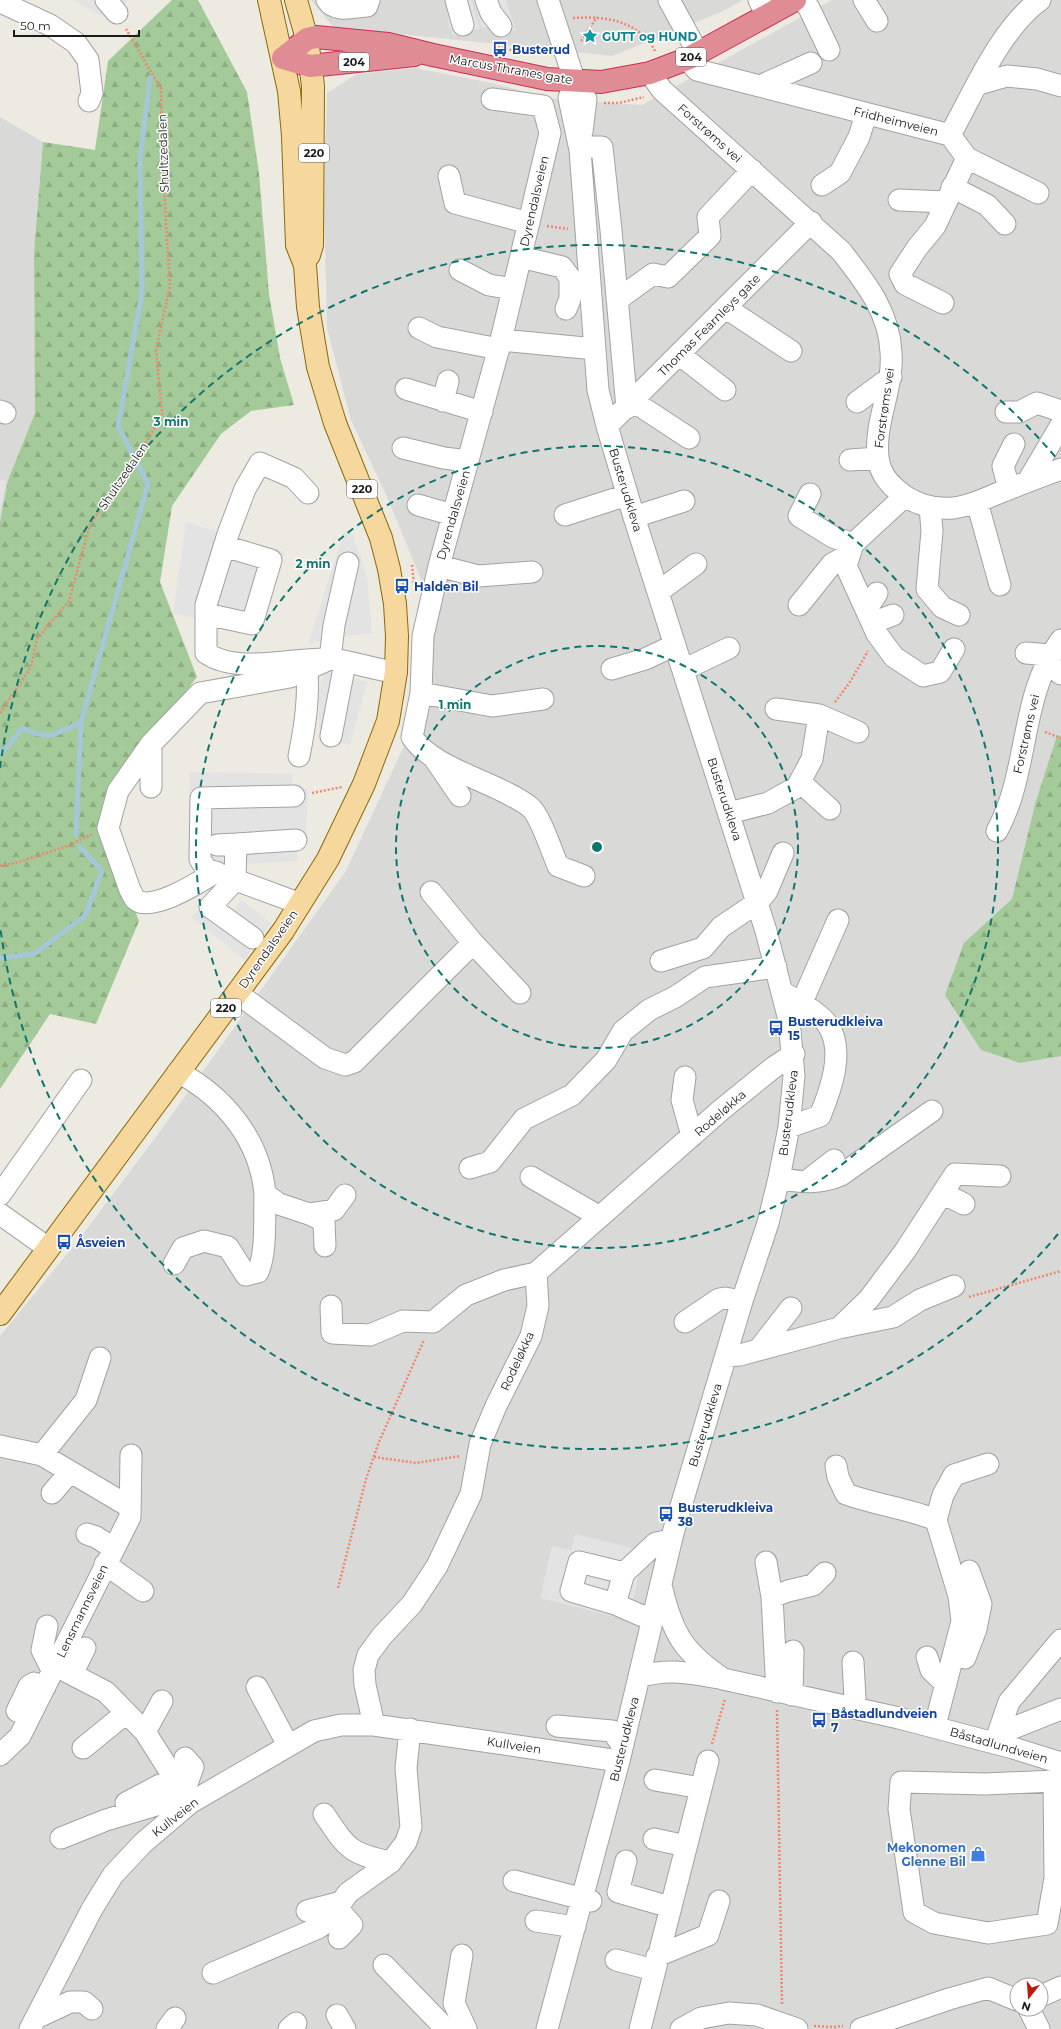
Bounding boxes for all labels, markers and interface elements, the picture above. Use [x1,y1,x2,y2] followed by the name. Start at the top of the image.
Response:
[14,12,139,38] scale bar
[20,18,51,33] text: 50 m
[581,27,599,45] place icon: GUTT og HUND
[602,29,697,44] place label: GUTT og HUND
[491,40,509,58] bus stop icon: Busterud
[512,42,570,57] place label: Busterud
[676,48,706,66] road number: 204
[448,51,574,87] street label: Marcus Thranes gate
[339,53,369,71] road number: 204
[675,100,745,166] street label: Forstrøms vei
[852,103,940,139] street label: Fridheimveien
[154,113,172,193] street label: Shultzedalen
[299,144,329,162] road number: 220
[516,154,552,248] street label: Dyrendalsveien
[655,271,763,379] street label: Thomas Fearnleys gate
[871,367,897,449] street label: Forstrøms vei
[153,414,189,429] text: 3 min
[95,439,151,513] street label: Shultzedalen
[606,446,646,534] street label: Busterudkleva
[433,468,473,562] street label: Dyrendalsveien
[347,480,377,498] road number: 220
[296,556,330,571] text: 2 min
[393,577,411,595] bus stop icon: Halden Bil
[414,579,479,594] place label: Halden Bil
[1010,693,1042,775] street label: Forstrøms vei
[439,697,471,712] text: 1 min
[704,755,746,843] street label: Busterudkleva
[590,840,604,854] centre of rings
[235,907,301,991] street label: Dyrendalsveien
[211,999,241,1017] road number: 220
[788,1014,883,1043] place label: Busterudkleiva 15
[767,1019,785,1037] bus stop icon: Busterudkleiva 15
[775,1069,801,1157] street label: Busterudkleva
[691,1086,749,1140] street label: Rodeløkka
[55,1233,73,1251] bus stop icon: Åsveien
[75,1234,125,1250] place label: Åsveien
[497,1329,537,1393] street label: Rodeløkka
[685,1381,725,1469] street label: Busterudkleva
[677,1500,773,1529] place label: Busterudkleiva 38
[657,1505,675,1523] bus stop icon: Busterudkleiva 38
[53,1562,111,1660] street label: Lensmannsveien
[606,1695,642,1783] street label: Busterudkleva
[831,1706,937,1735] place label: Båstadlundveien 7
[810,1711,828,1729] bus stop icon: Båstadlundveien 7
[948,1724,1050,1766] street label: Båstadlundveien
[486,1733,542,1757] street label: Kullveien
[149,1794,201,1840] street label: Kullveien
[887,1840,966,1869] place label: Mekonomen Glenne Bil
[969,1845,987,1863] shop icon: Mekonomen Glenne Bil
[1009,1977,1049,2017] north arrow
[1020,1999,1032,2015] text: N

